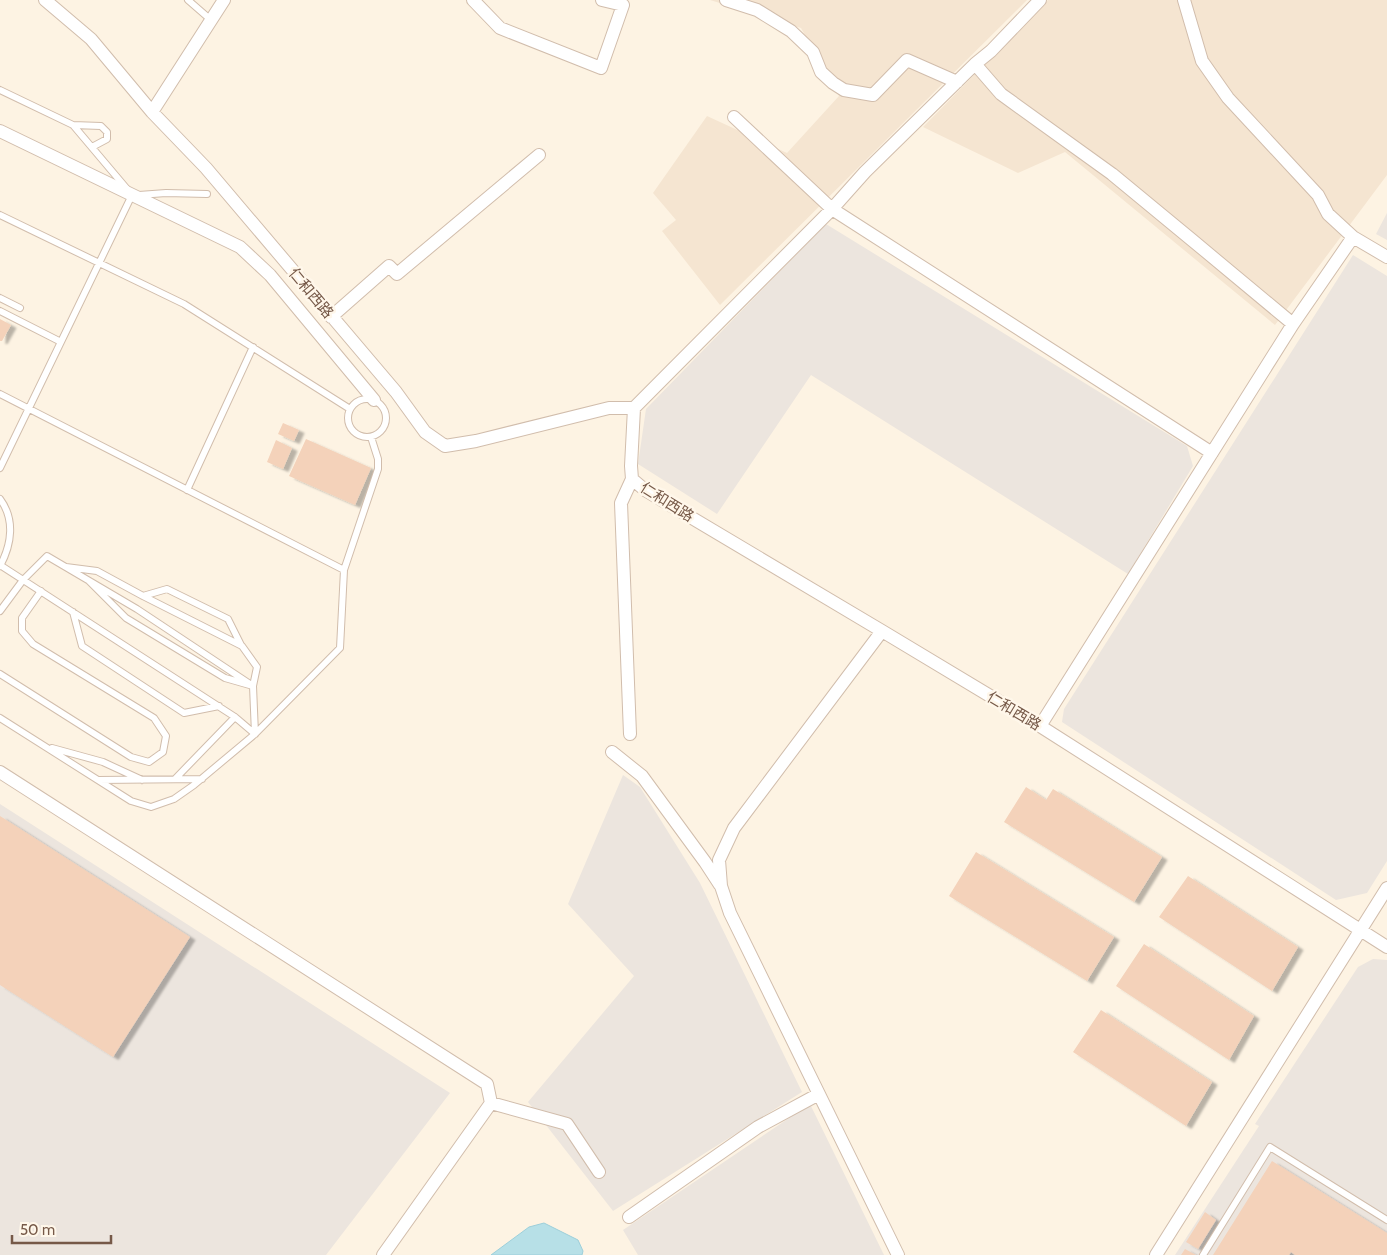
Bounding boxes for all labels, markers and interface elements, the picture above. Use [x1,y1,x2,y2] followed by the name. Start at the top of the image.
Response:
[285,264,337,322] street label: 仁和西路
[637,478,697,526] street label: 仁和西路
[984,688,1044,734] street label: 仁和西路
[12,1212,111,1244] scale bar
[20,1221,55,1239] text: 50 m

